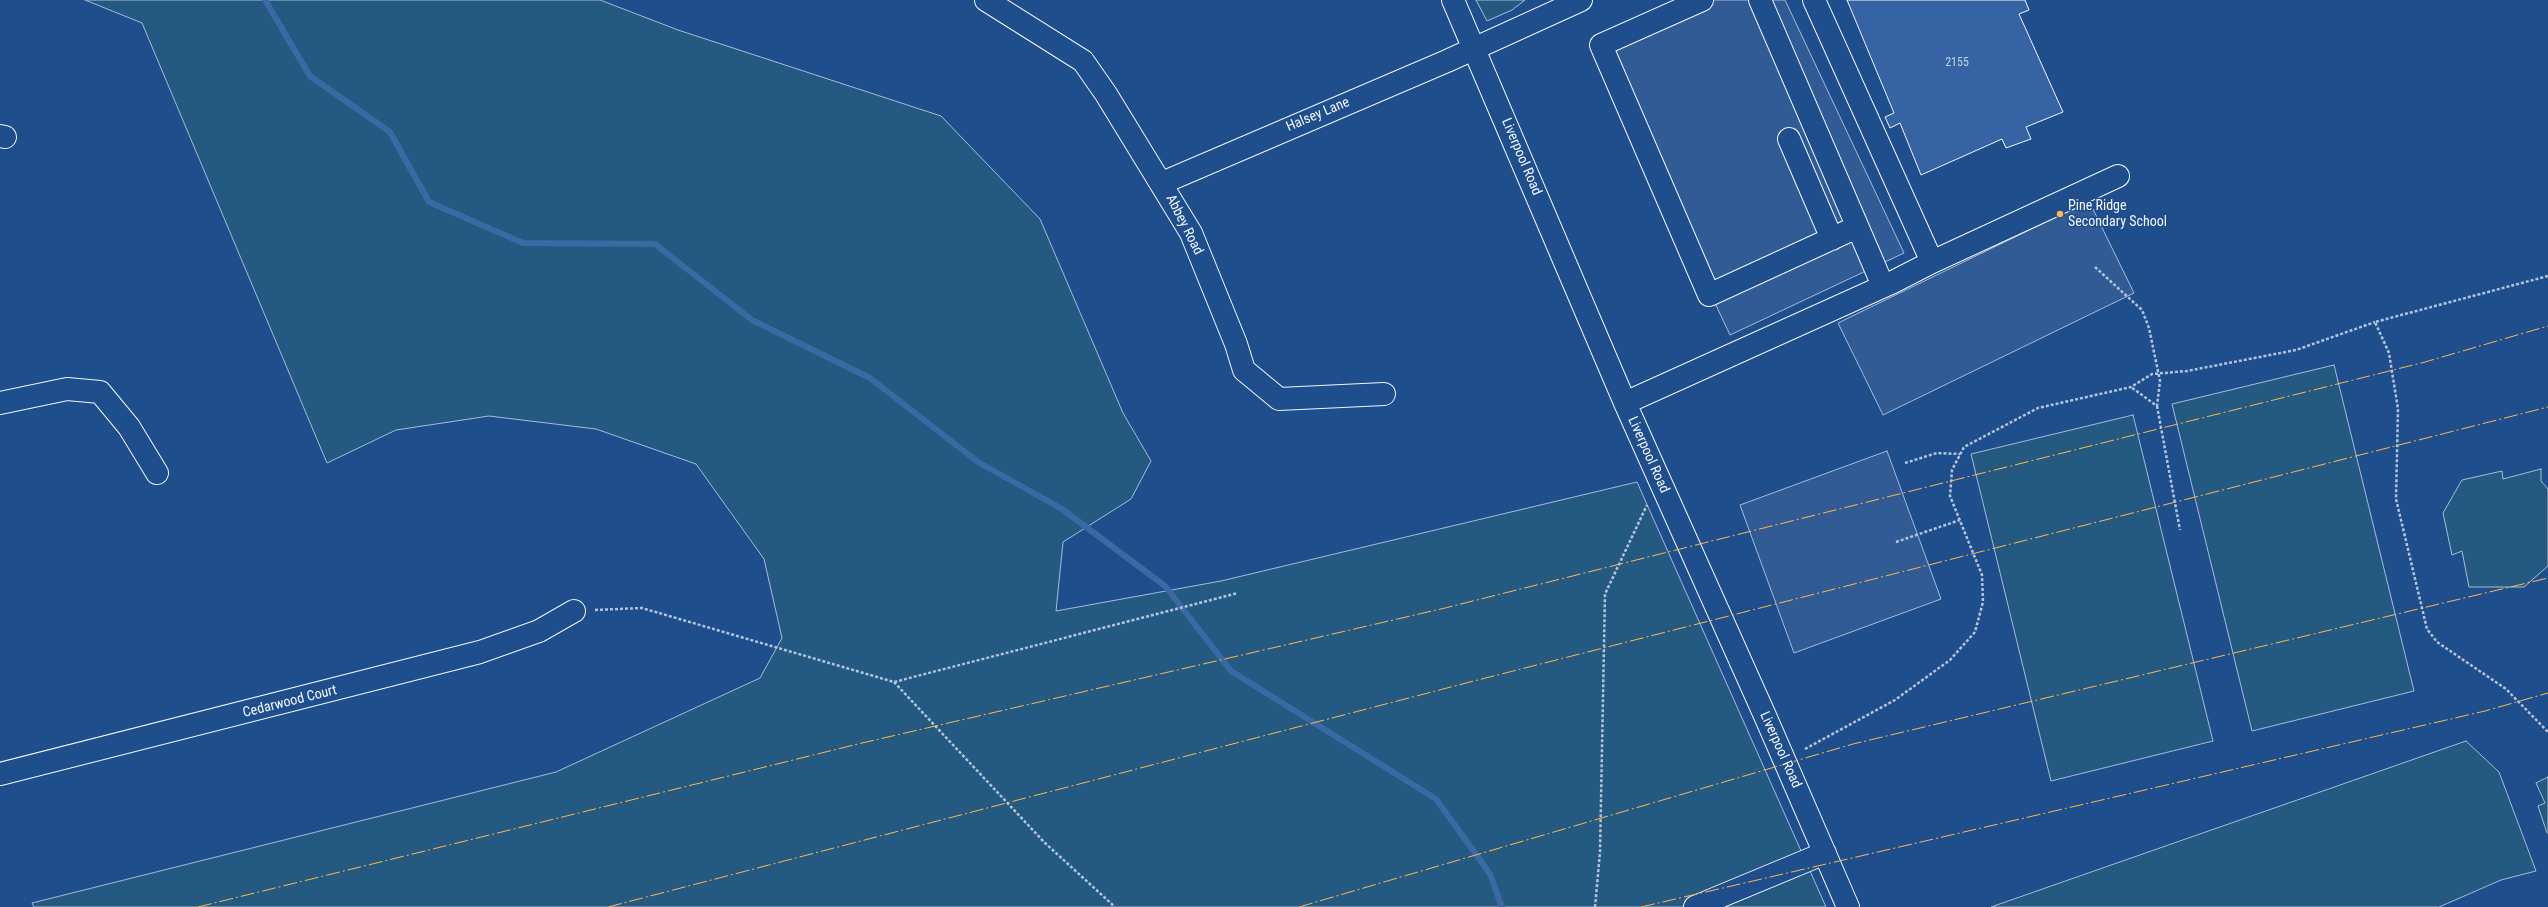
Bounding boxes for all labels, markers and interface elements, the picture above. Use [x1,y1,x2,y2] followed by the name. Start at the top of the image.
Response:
[1945,56,1969,70] house number: 2155
[1284,94,1352,136] street label: Halsey Lane
[1497,116,1545,198] street label: Liverpool Road
[1162,192,1206,258] street label: Abbey Road
[2068,198,2167,230] place label: Pine Ridge Secondary School
[2055,209,2065,219] marker: Pine Ridge Secondary School
[1624,414,1672,496] street label: Liverpool Road
[241,682,339,722] street label: Cedarwood Court
[1756,709,1804,791] street label: Liverpool Road

